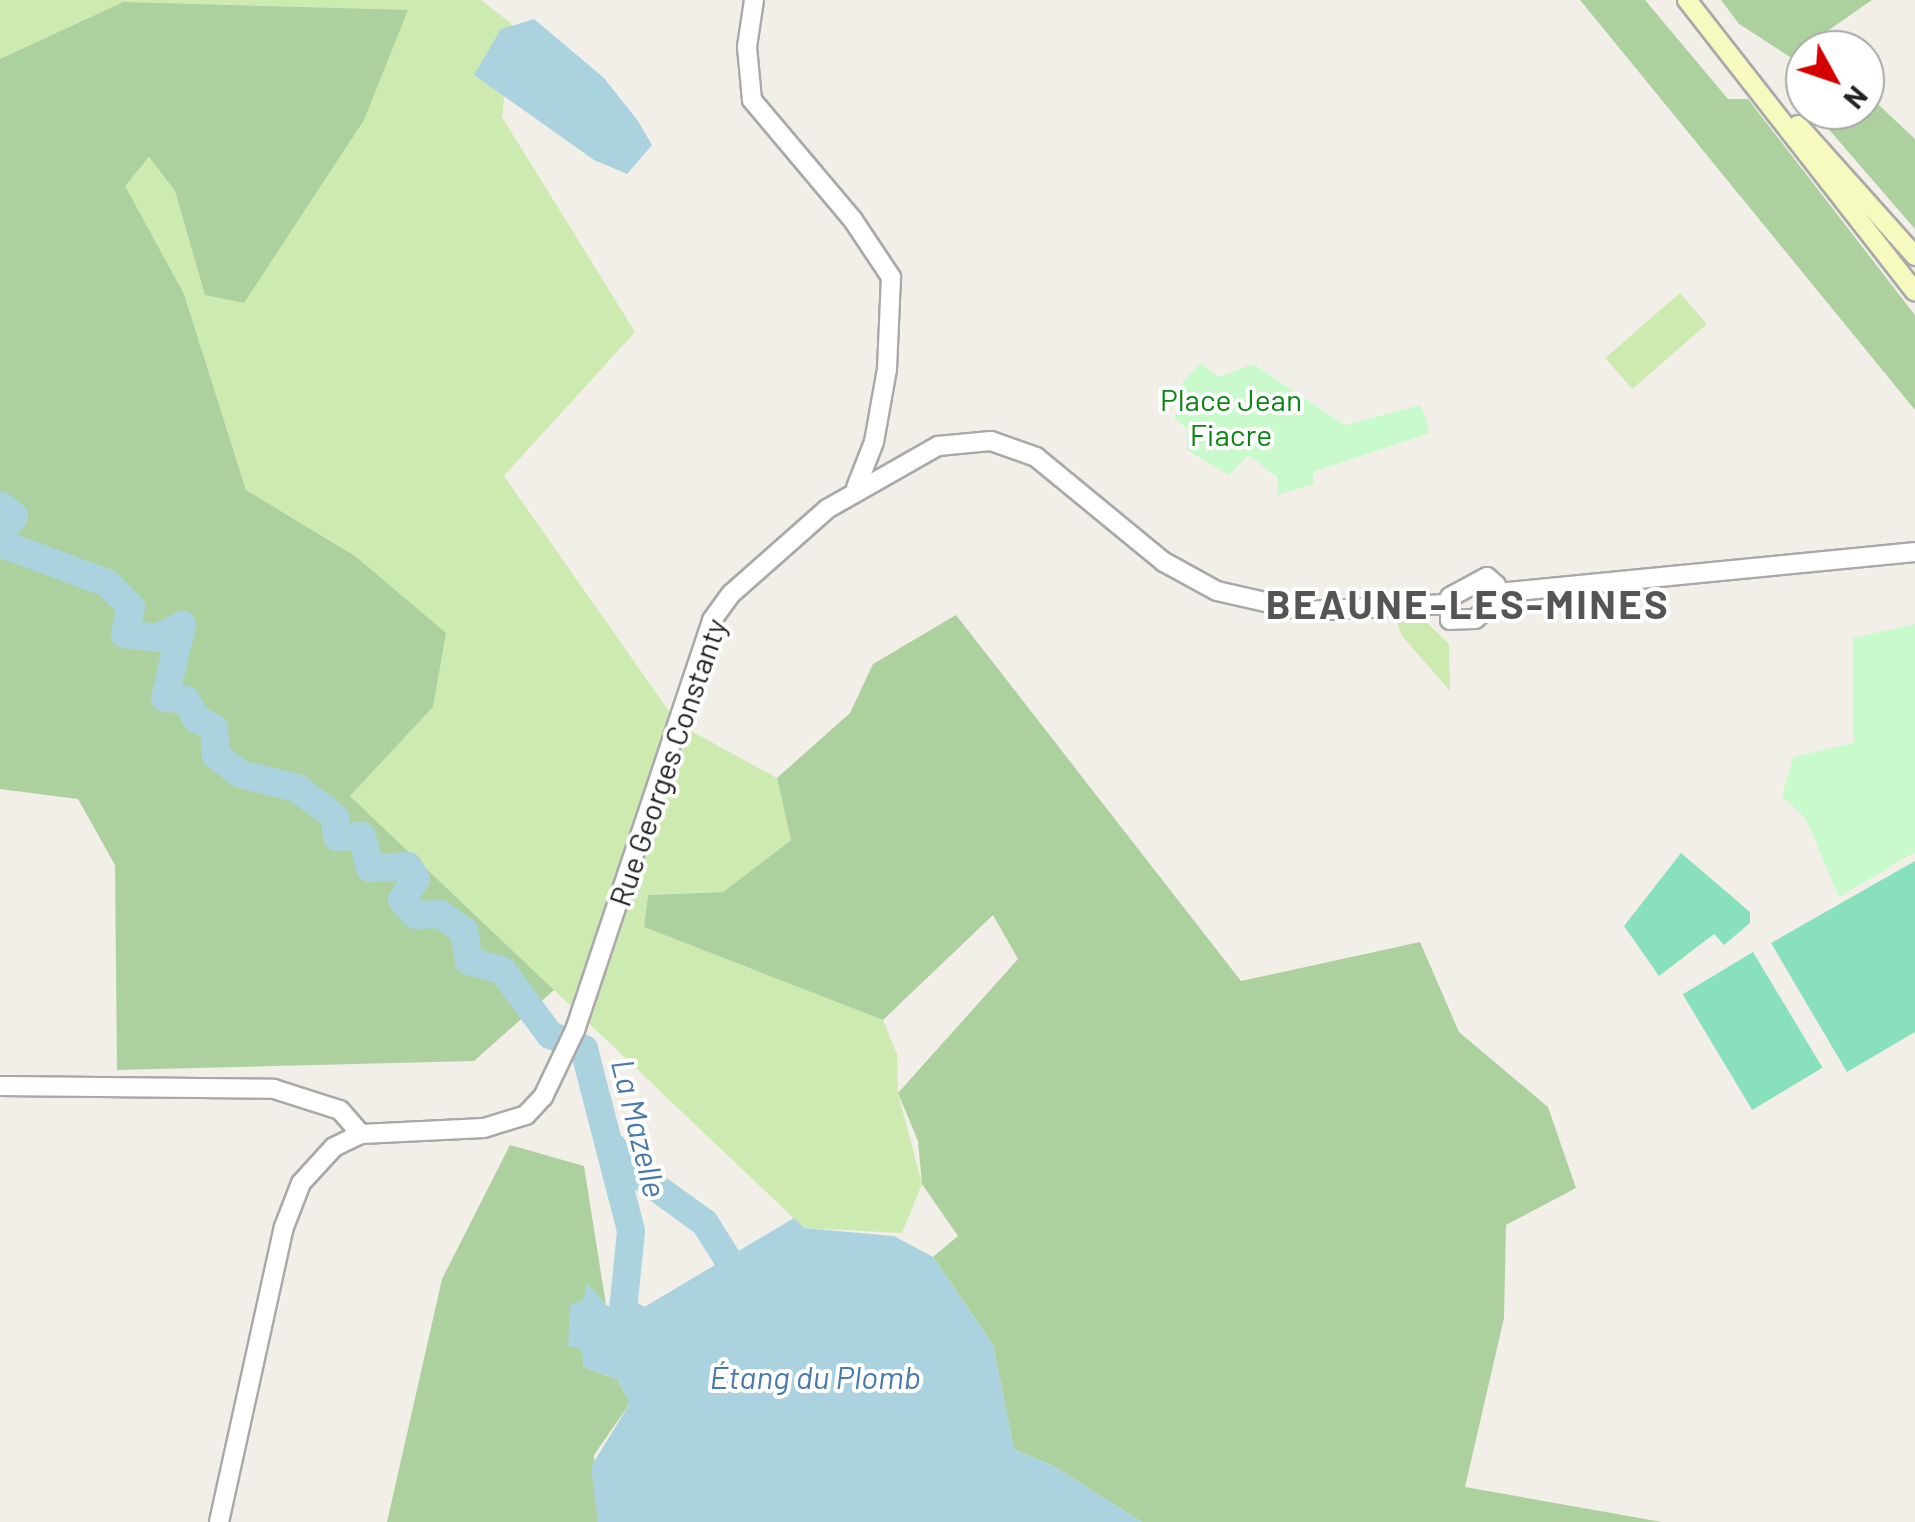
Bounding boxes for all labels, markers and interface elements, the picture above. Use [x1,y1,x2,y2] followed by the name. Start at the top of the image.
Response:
[1785,30,1885,130] north arrow
[1837,80,1875,116] text: N
[1160,381,1302,452] park label: Place Jean Fiacre
[1266,579,1670,627] district label: BEAUNE-LES-MINES
[601,613,733,911] street label: Rue Georges Constanty
[604,1055,676,1201] water label: La Mazelle
[709,1357,921,1395] water label: Étang du Plomb

